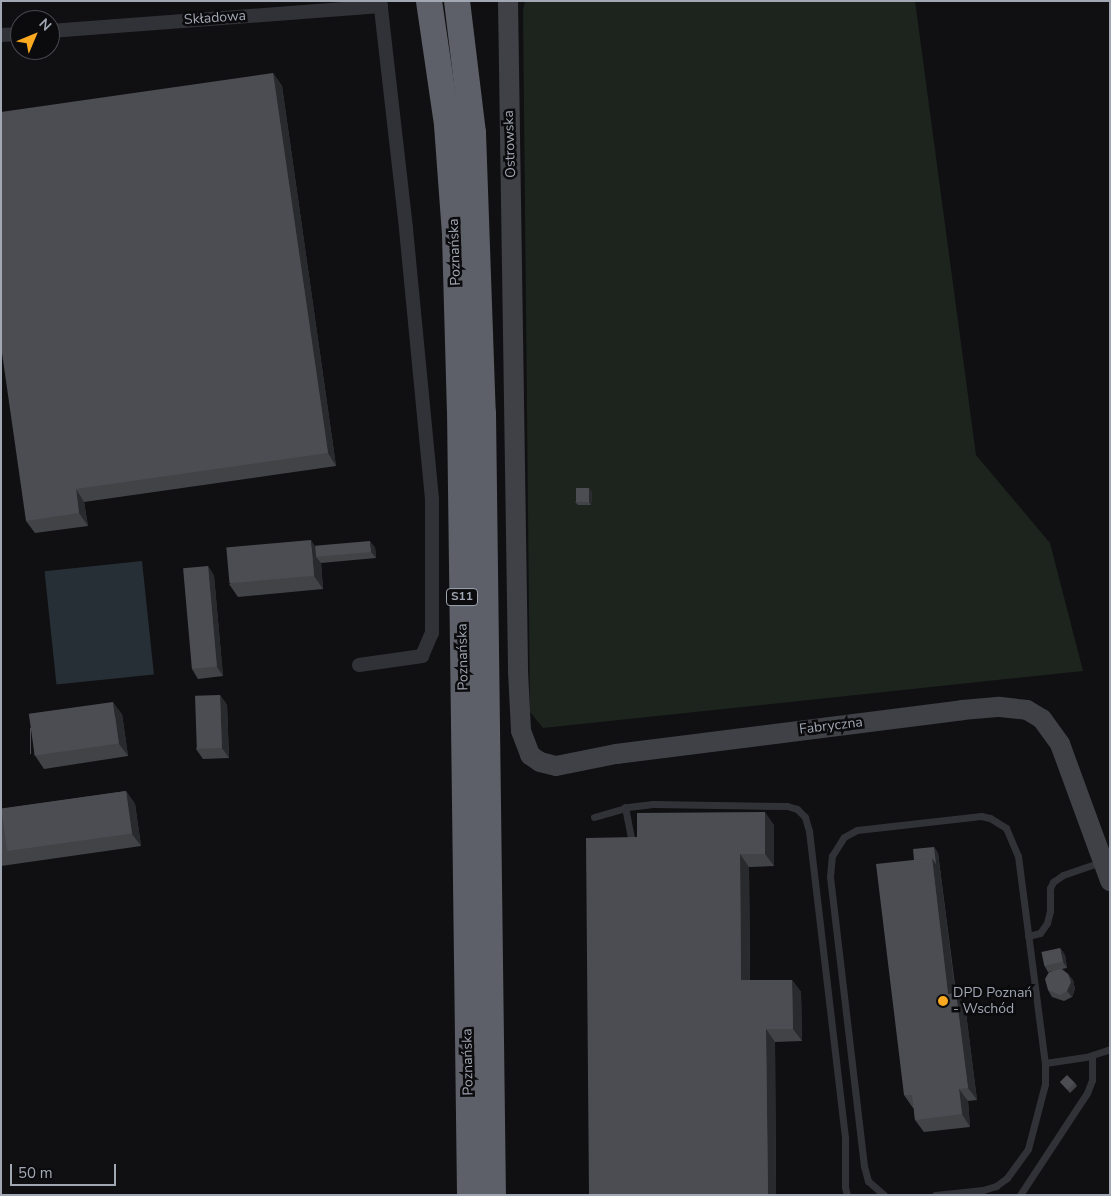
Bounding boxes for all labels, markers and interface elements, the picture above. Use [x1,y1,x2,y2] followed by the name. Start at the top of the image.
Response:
[183,7,247,29] street label: Składowa
[10,10,60,60] north arrow
[35,14,56,35] text: N
[500,110,520,178] street label: Ostrowska
[445,218,465,286] street label: Poznańska
[446,588,478,606] road number: S11
[454,623,472,691] street label: Poznańska
[798,714,864,738] street label: Fabryczna
[953,985,1032,1018] place label: DPD Poznań - Wschód
[937,995,949,1007] marker: DPD Poznań - Wschód
[459,1028,477,1096] street label: Poznańska
[12,1154,119,1186] scale bar
[18,1163,53,1183] text: 50 m

